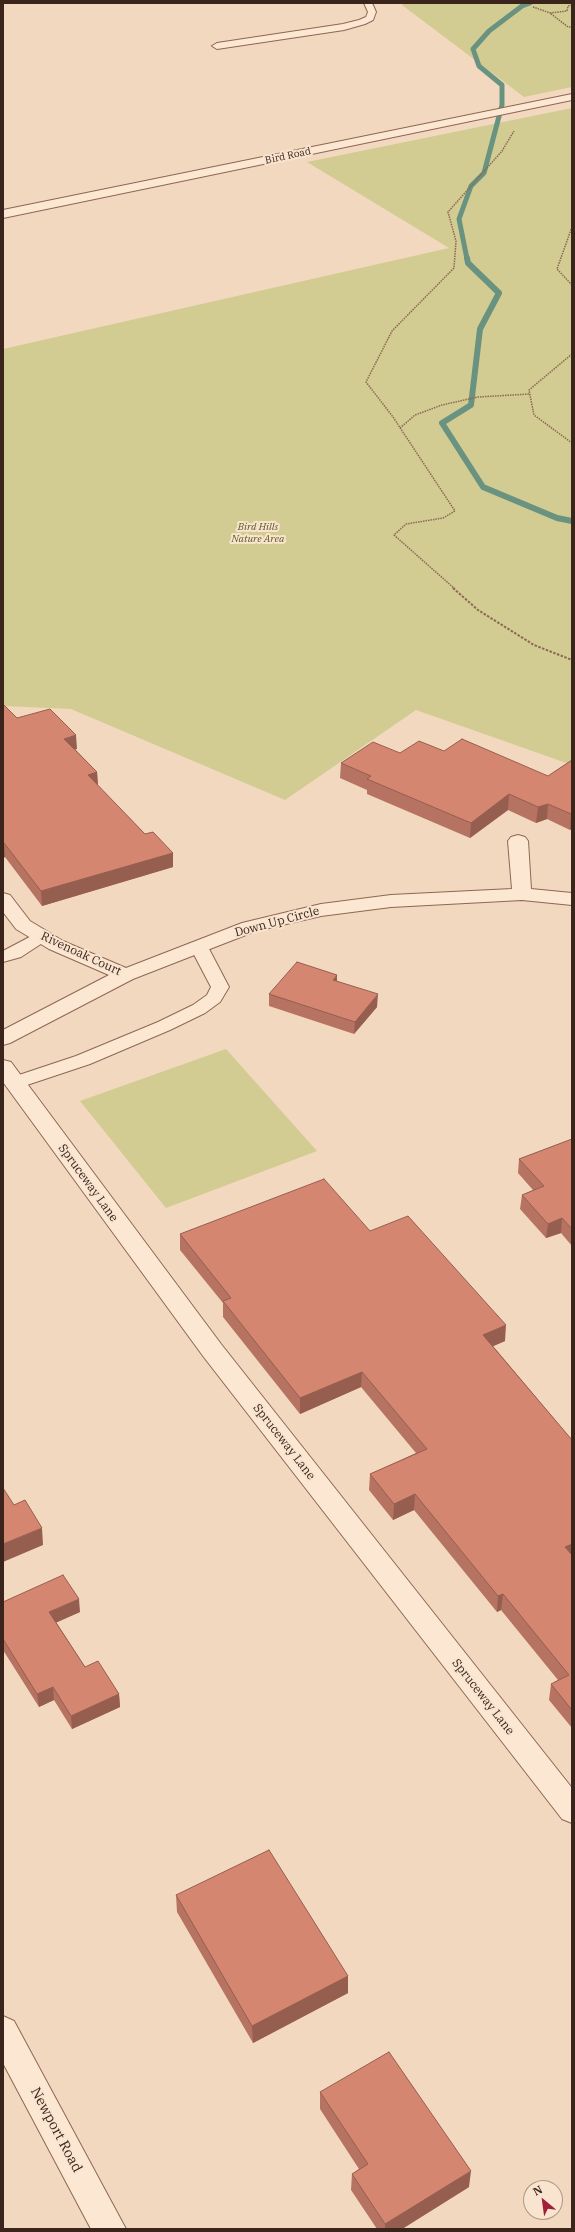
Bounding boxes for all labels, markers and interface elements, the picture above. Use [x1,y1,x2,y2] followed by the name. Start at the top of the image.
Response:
[264,145,312,167] street label: Bird Road
[232,521,284,544] park label: Bird Hills Nature Area
[233,904,321,940] street label: Down Up Circle
[39,929,123,979] street label: Rivenoak Court
[55,1141,121,1225] street label: Spruceway Lane
[250,1401,318,1483] street label: Spruceway Lane
[449,1656,517,1738] street label: Spruceway Lane
[27,2085,85,2175] street label: Newport Road
[523,2180,563,2220] north arrow
[530,2182,545,2199] text: N

